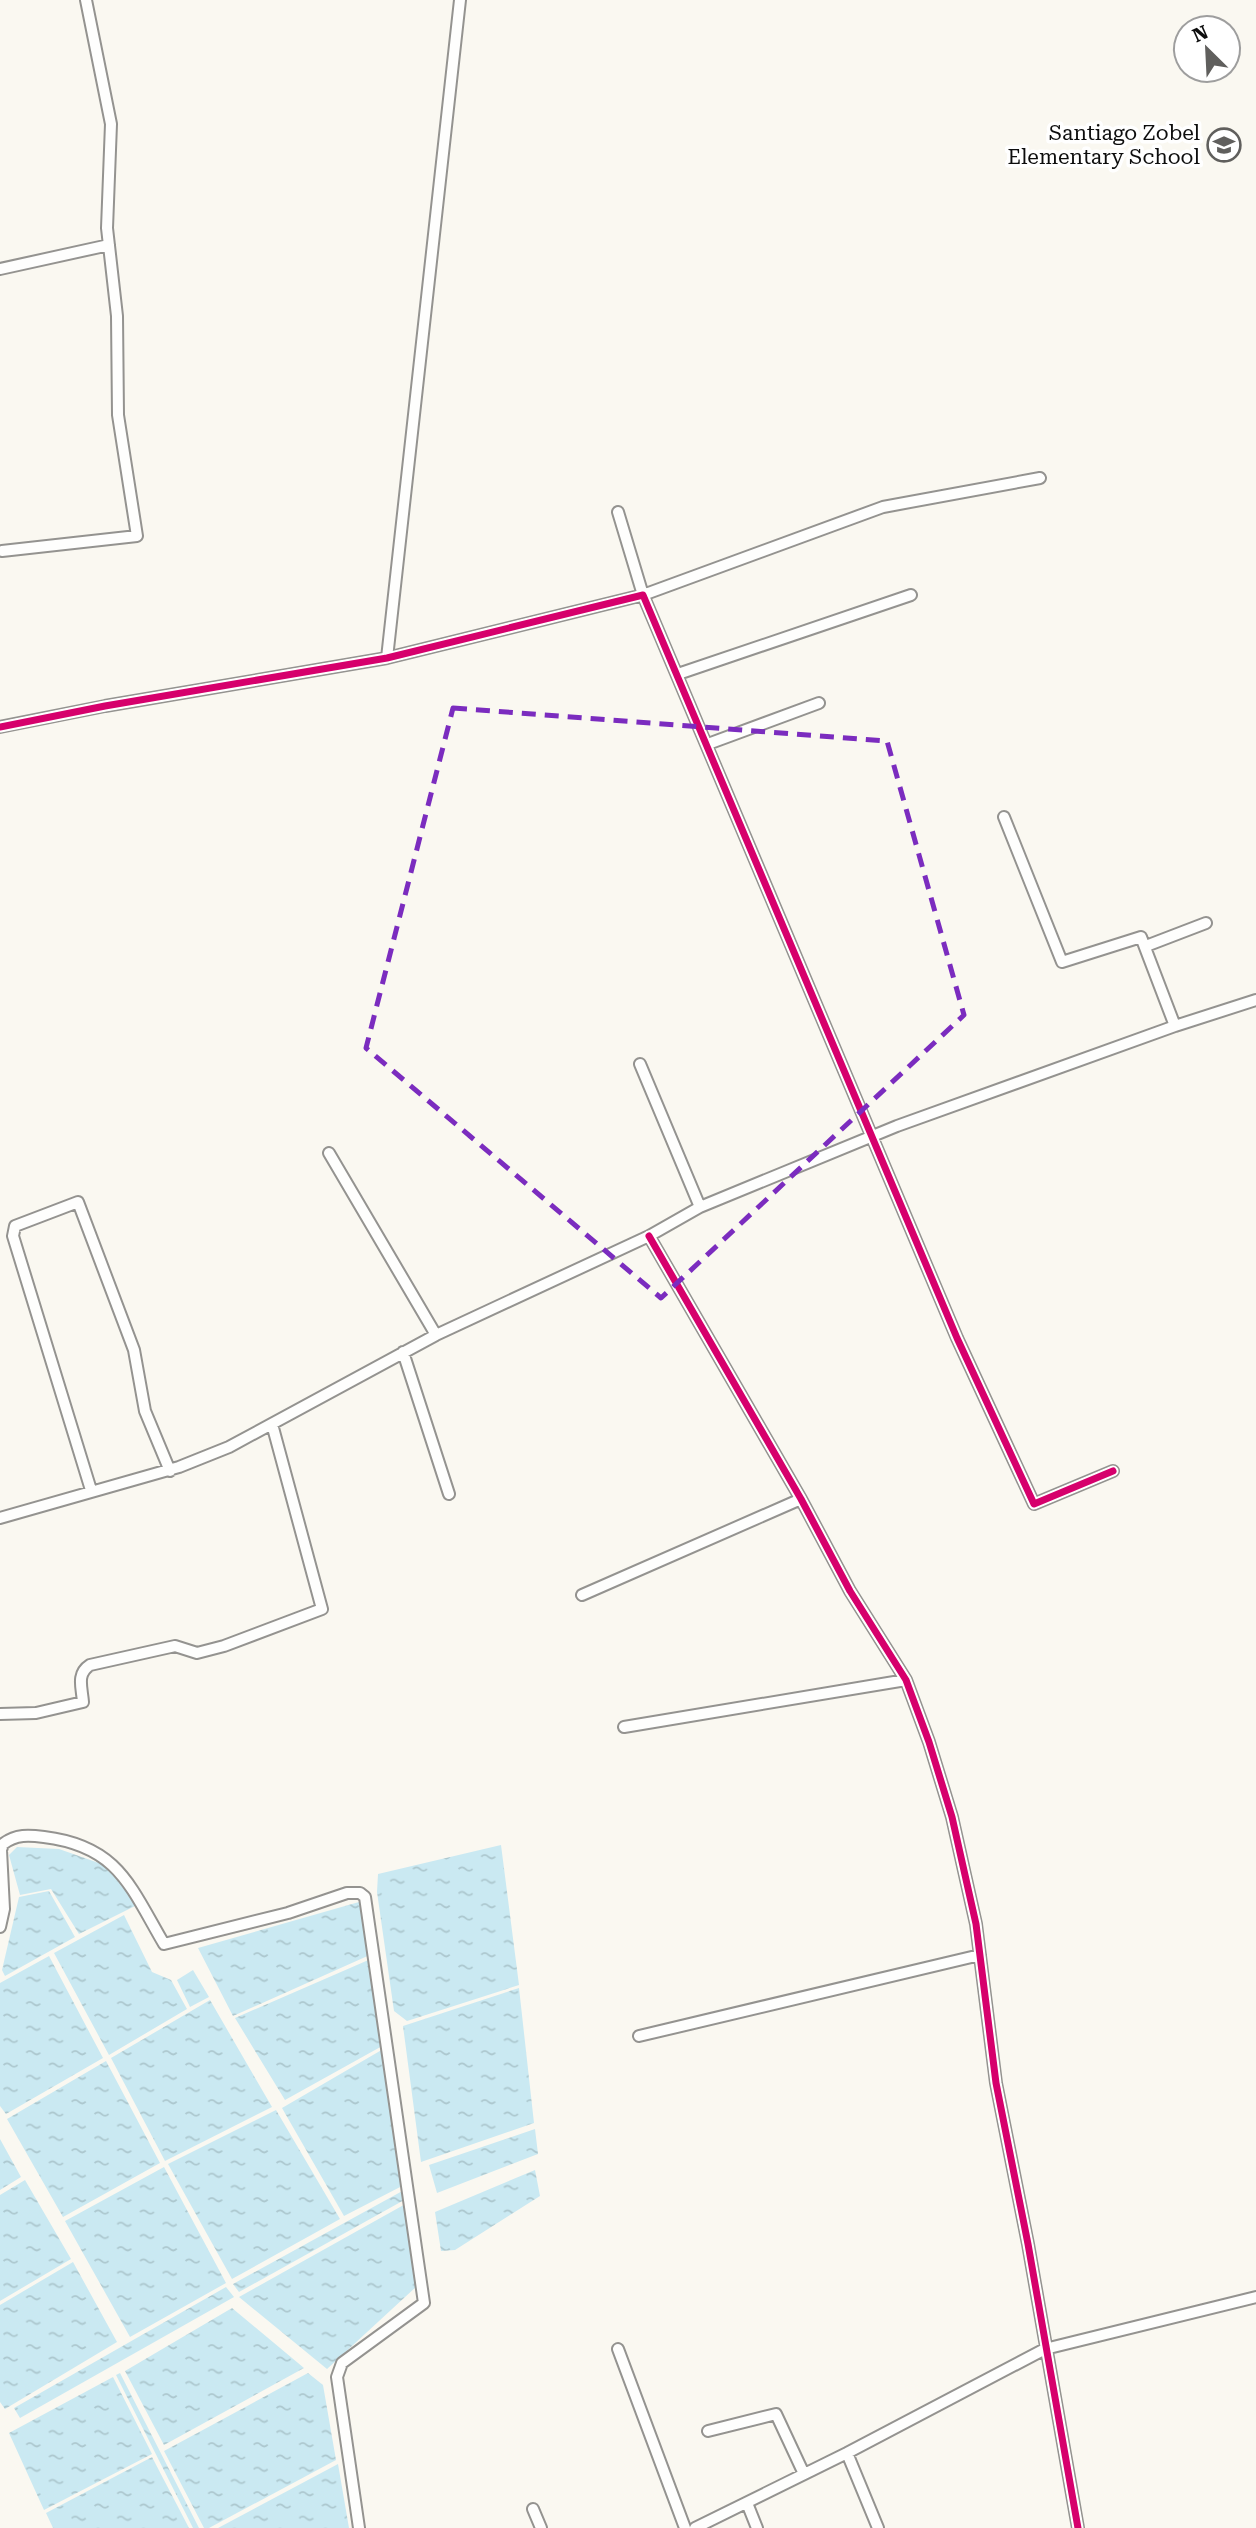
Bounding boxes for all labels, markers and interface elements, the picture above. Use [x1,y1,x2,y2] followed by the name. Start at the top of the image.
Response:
[1172,14,1242,84] north arrow
[1189,20,1212,47] text: N
[1007,121,1201,169] place label: Santiago Zobel Elementary School
[1205,126,1243,164] school or university icon: Santiago Zobel Elementary School

